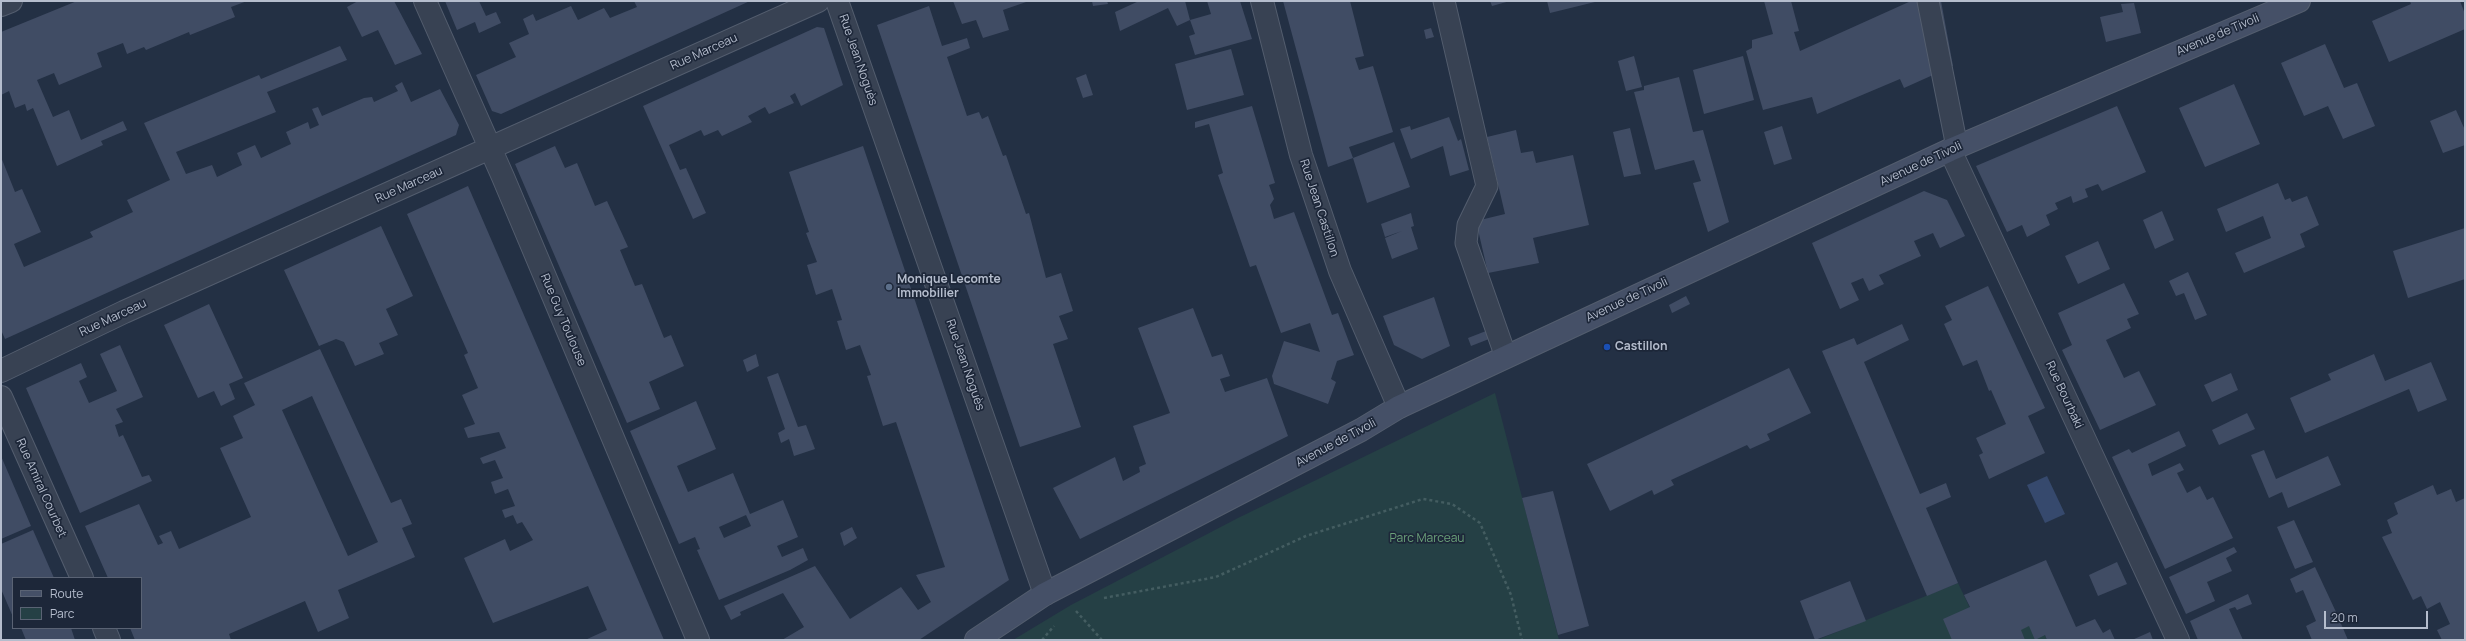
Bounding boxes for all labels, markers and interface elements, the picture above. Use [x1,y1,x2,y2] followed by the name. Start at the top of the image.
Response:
[2174,11,2262,59] street label: Avenue de Tivoli
[836,12,880,108] street label: Rue Jean Noguès
[668,31,740,73] street label: Rue Marceau
[1878,139,1964,189] street label: Avenue de Tivoli
[1296,157,1342,259] street label: Rue Jean Castillon
[373,164,445,206] street label: Rue Marceau
[537,272,589,368] street label: Rue Guy Toulouse
[897,273,1001,301] place label: Monique Lecomte Immobilier
[1584,275,1670,325] street label: Avenue de Tivoli
[884,282,894,292] marker: Monique Lecomte Immobilier
[77,296,149,340] street label: Rue Marceau
[943,317,987,413] street label: Rue Jean Noguès
[1615,340,1667,354] place label: Castillon
[1602,342,1612,352] marker: Castillon
[2042,359,2086,431] street label: Rue Bourbaki
[1294,416,1378,470] street label: Avenue de Tivoli
[13,436,69,540] street label: Rue Amiral Courbet
[1390,532,1464,546] park label: Parc Marceau
[12,577,142,629] legend
[50,585,83,602] text: Route
[2326,603,2430,629] scale bar
[50,605,74,622] text: Parc
[2331,609,2358,626] text: 20 m

